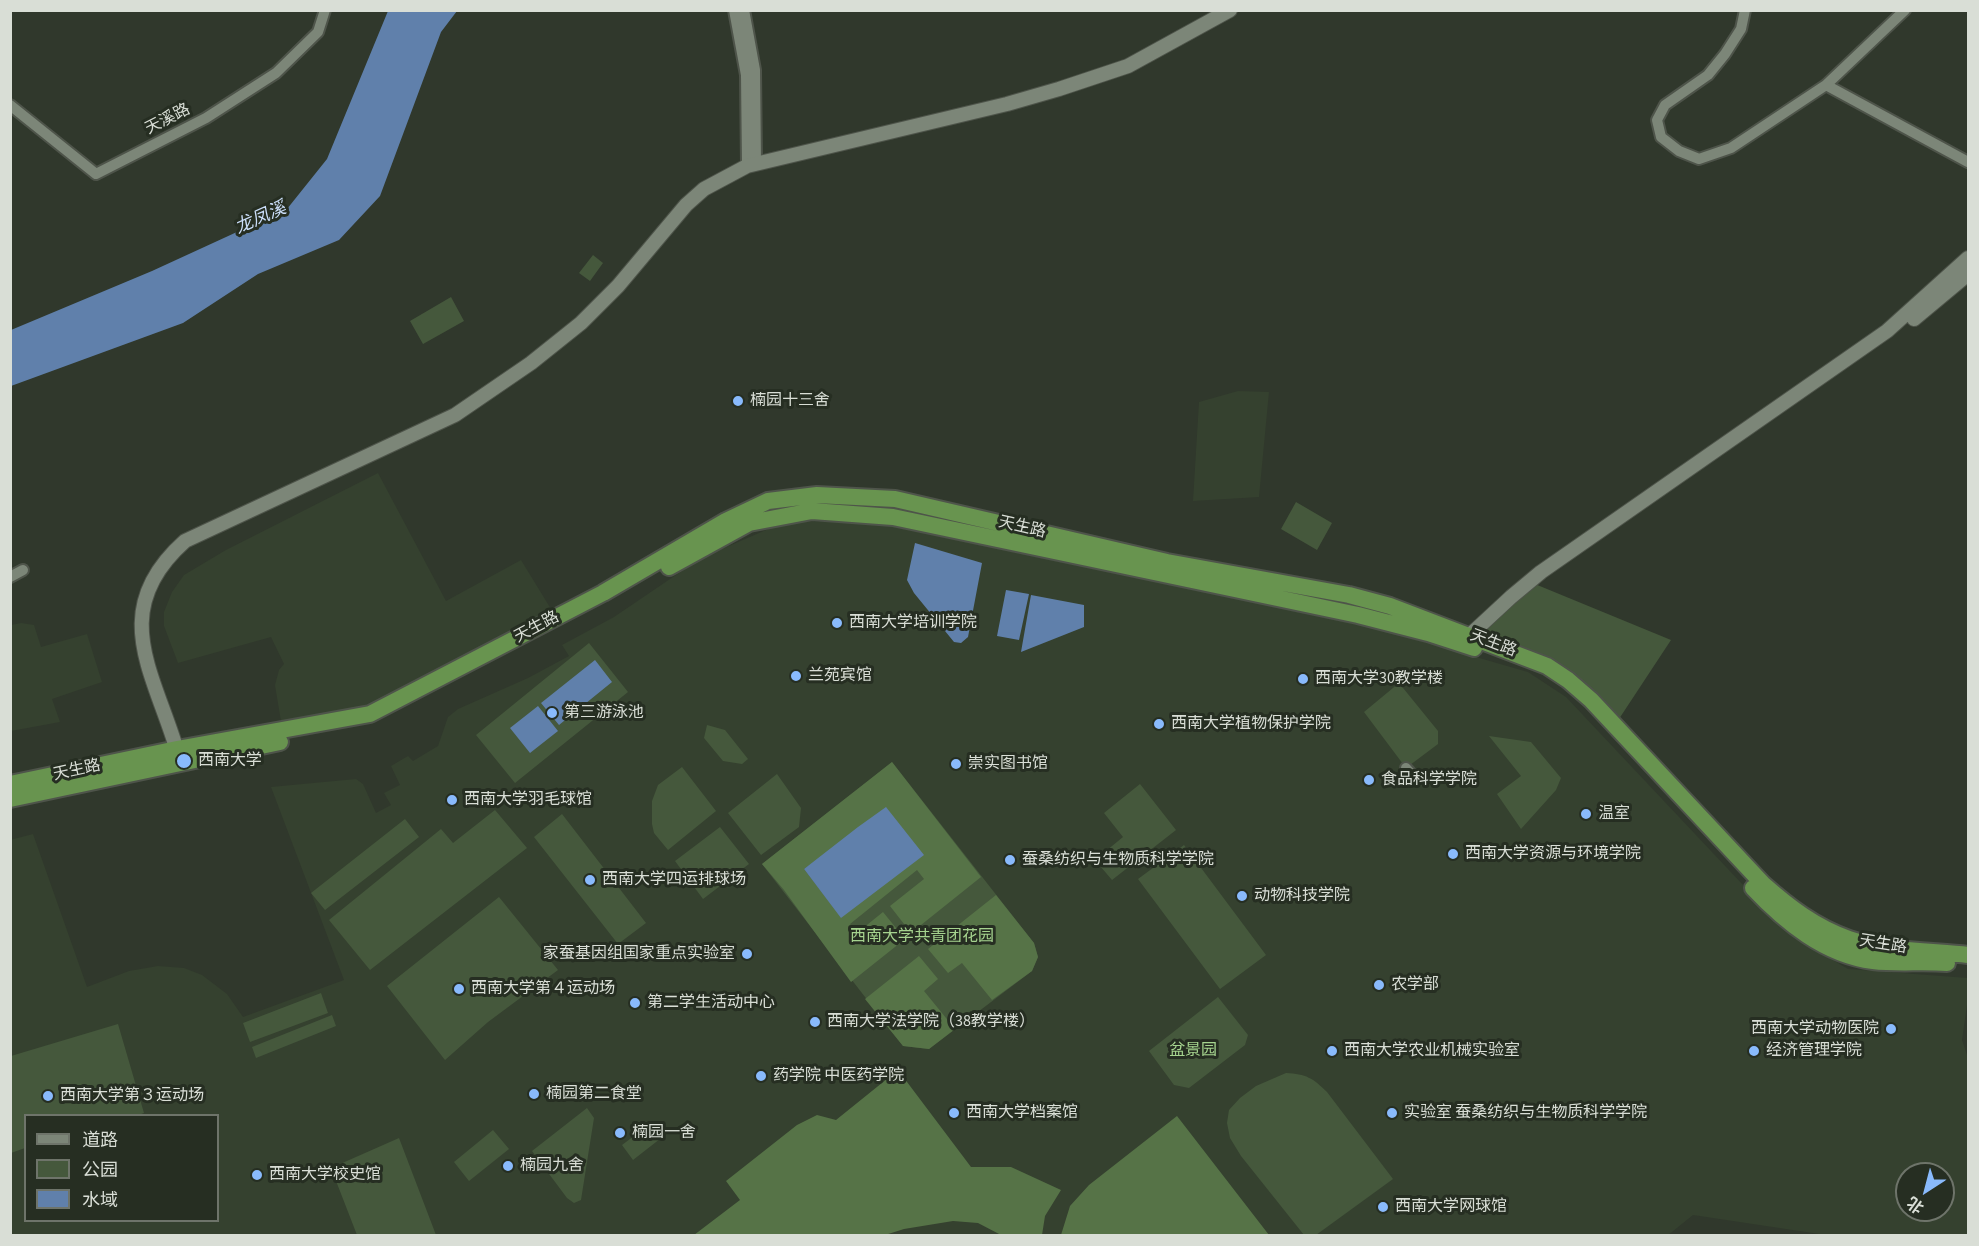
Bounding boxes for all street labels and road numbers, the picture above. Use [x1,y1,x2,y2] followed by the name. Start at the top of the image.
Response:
[142,101,194,139] street label: 天溪路
[996,513,1048,543] street label: 天生路
[511,608,563,648] street label: 天生路
[1467,626,1519,662] street label: 天生路
[52,757,102,785] street label: 天生路
[1858,932,1908,958] street label: 天生路

